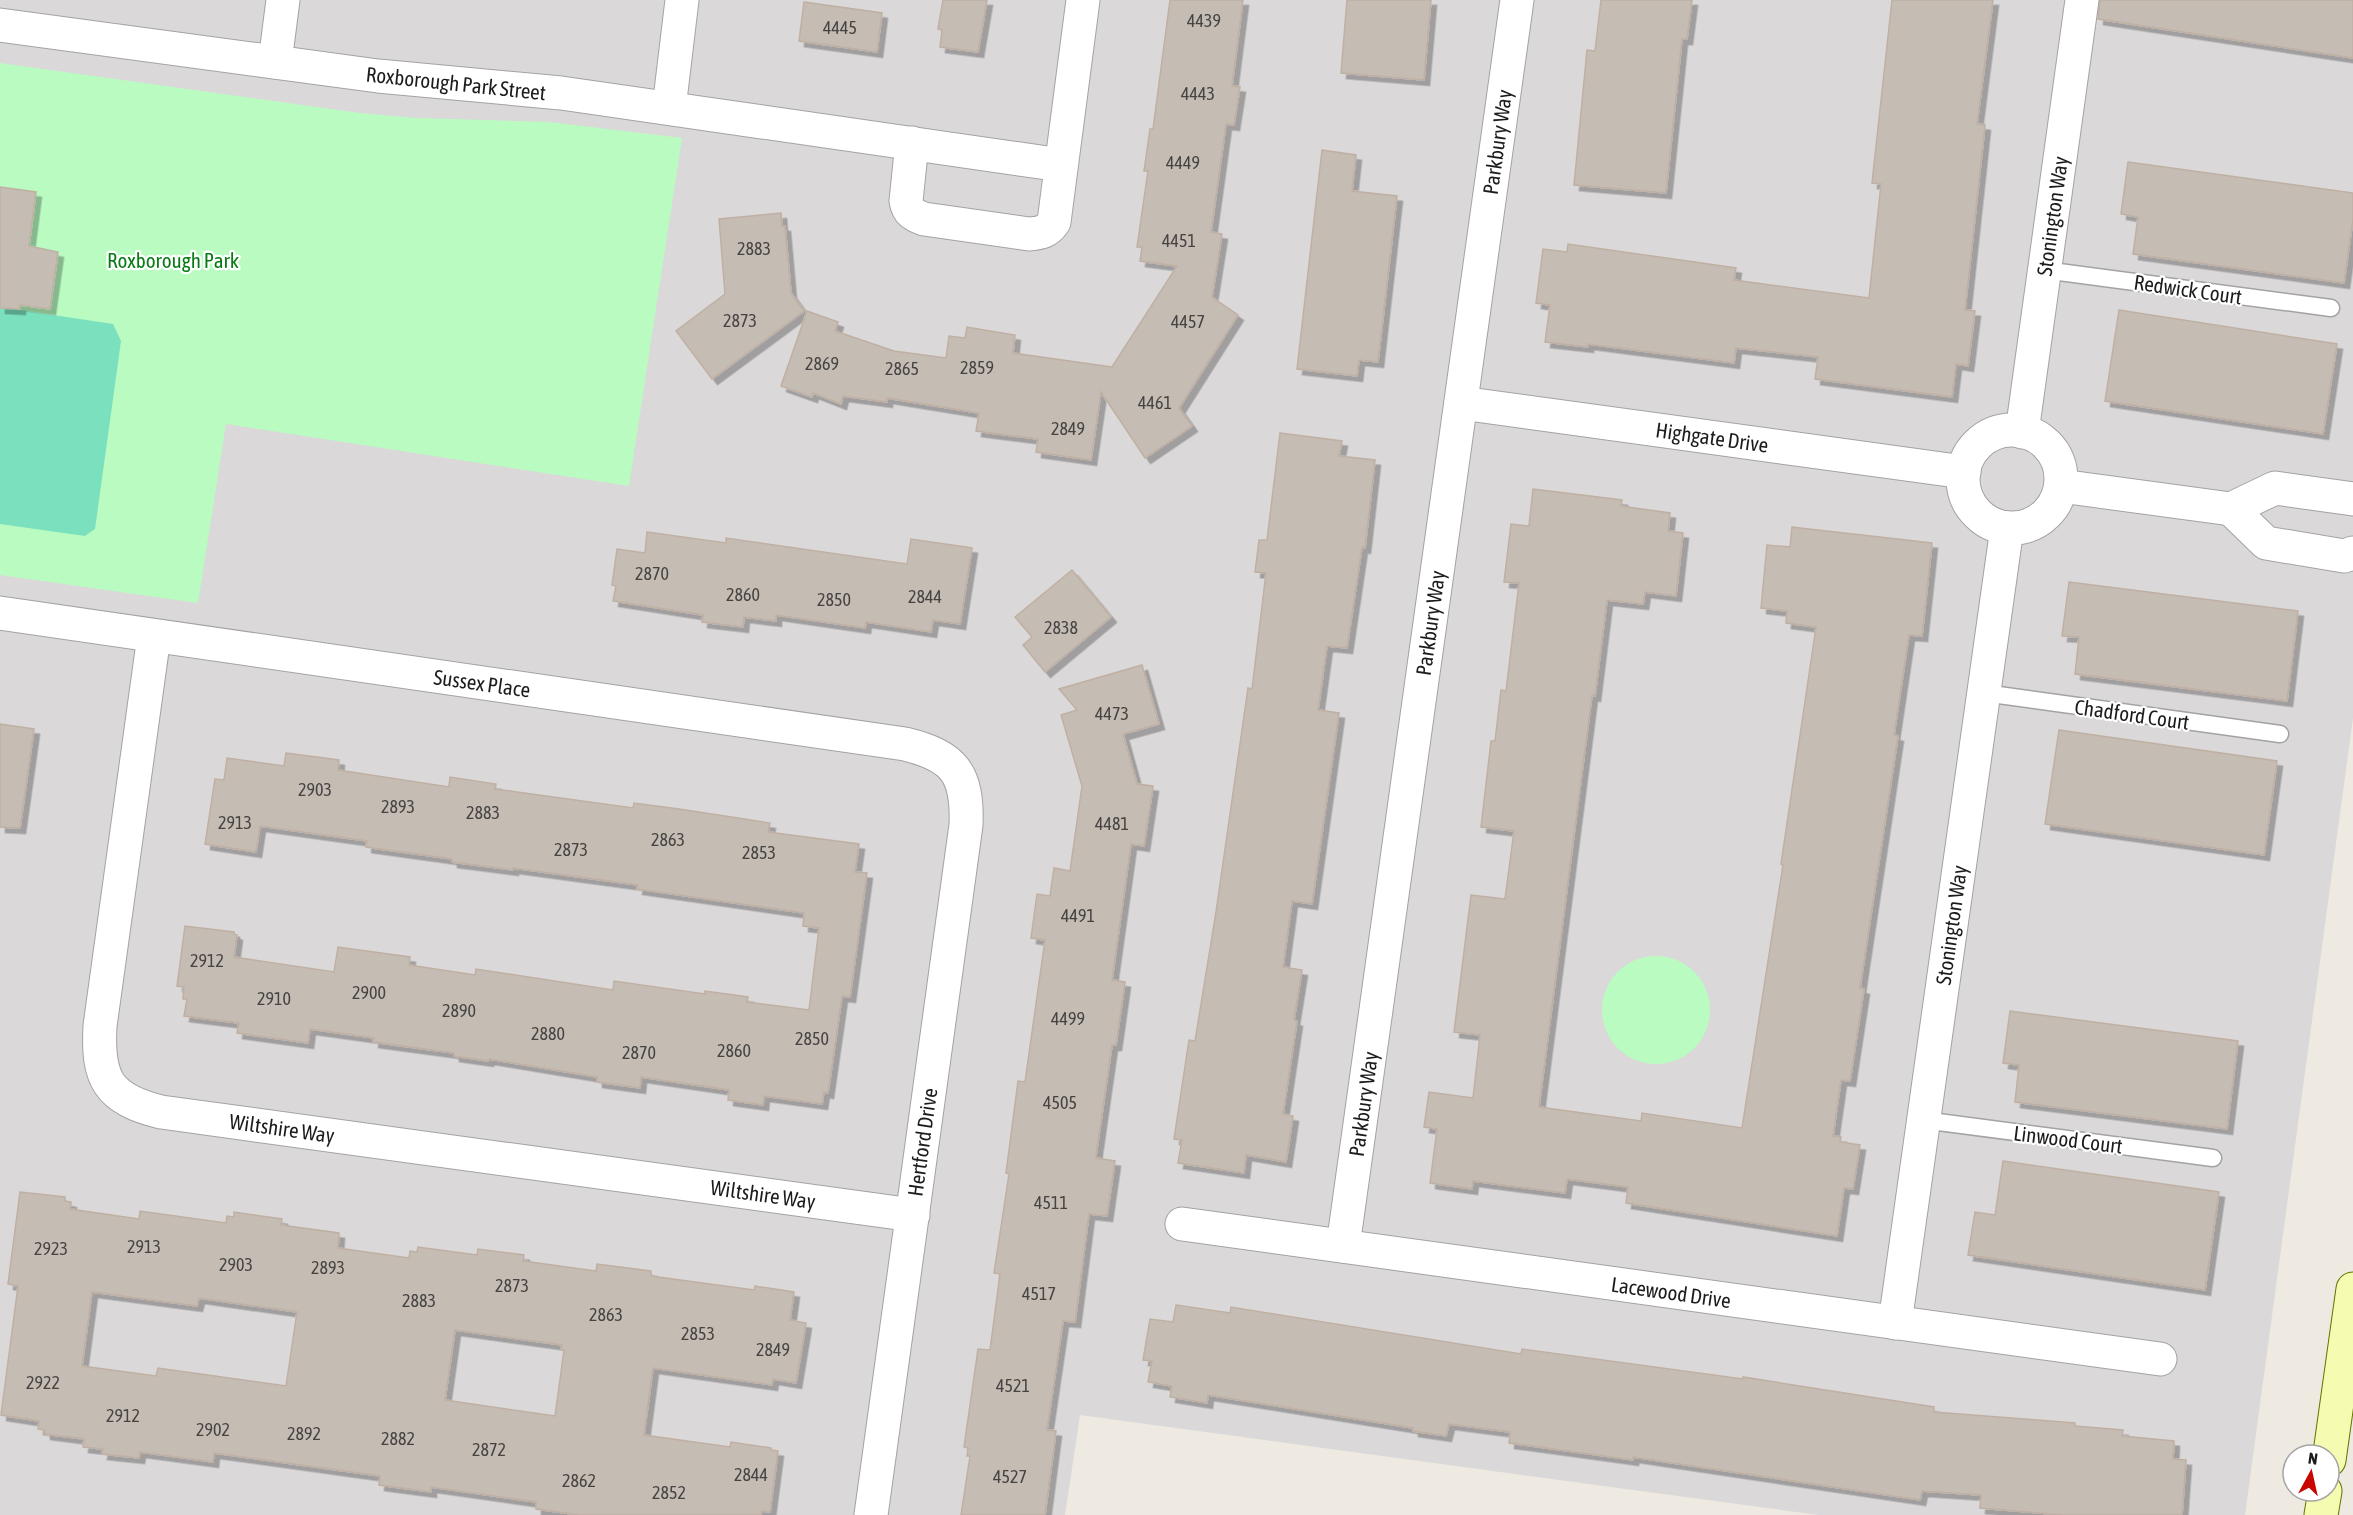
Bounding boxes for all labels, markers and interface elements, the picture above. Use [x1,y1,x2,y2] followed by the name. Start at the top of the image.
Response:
[1187,10,1221,31] house number: 4439
[823,17,857,38] house number: 4445
[365,62,547,104] street label: Roxborough Park Street
[1181,83,1215,104] house number: 4443
[1478,88,1516,196] street label: Parkbury Way
[1166,152,1200,173] house number: 4449
[2032,154,2072,277] street label: Stonington Way
[1162,230,1196,251] house number: 4451
[737,238,771,259] house number: 2883
[107,248,239,272] park label: Roxborough Park
[2133,270,2243,308] street label: Redwick Court
[723,310,757,331] house number: 2873
[1171,311,1205,332] house number: 4457
[805,353,839,374] house number: 2869
[960,357,994,378] house number: 2859
[885,358,919,379] house number: 2865
[1138,392,1172,413] house number: 4461
[1654,417,1770,457] street label: Highgate Drive
[1051,418,1085,439] house number: 2849
[635,563,669,584] house number: 2870
[1411,569,1449,677] street label: Parkbury Way
[726,584,760,605] house number: 2860
[908,586,942,607] house number: 2844
[817,589,851,610] house number: 2850
[1044,617,1078,638] house number: 2838
[432,664,532,702] street label: Sussex Place
[2073,694,2191,734] street label: Chadford Court
[1095,703,1129,724] house number: 4473
[298,779,332,800] house number: 2903
[381,796,415,817] house number: 2893
[466,802,500,823] house number: 2883
[218,812,252,833] house number: 2913
[1095,813,1129,834] house number: 4481
[651,829,685,850] house number: 2863
[554,839,588,860] house number: 2873
[742,842,776,863] house number: 2853
[1931,863,1971,986] street label: Stonington Way
[1061,905,1095,926] house number: 4491
[190,950,224,971] house number: 2912
[352,982,386,1003] house number: 2900
[257,988,291,1009] house number: 2910
[442,1000,476,1021] house number: 2890
[1051,1008,1085,1029] house number: 4499
[531,1023,565,1044] house number: 2880
[795,1028,829,1049] house number: 2850
[717,1040,751,1061] house number: 2860
[622,1042,656,1063] house number: 2870
[1344,1050,1382,1158] street label: Parkbury Way
[903,1086,941,1198] street label: Hertford Drive
[1043,1092,1077,1113] house number: 4505
[228,1109,336,1147] street label: Wiltshire Way
[2012,1120,2124,1158] street label: Linwood Court
[709,1175,817,1213] street label: Wiltshire Way
[1034,1192,1068,1213] house number: 4511
[127,1236,161,1257] house number: 2913
[34,1238,68,1259] house number: 2923
[219,1254,253,1275] house number: 2903
[311,1257,345,1278] house number: 2893
[1610,1272,1732,1312] street label: Lacewood Drive
[495,1275,529,1296] house number: 2873
[1022,1283,1056,1304] house number: 4517
[402,1290,436,1311] house number: 2883
[589,1304,623,1325] house number: 2863
[681,1323,715,1344] house number: 2853
[756,1339,790,1360] house number: 2849
[26,1372,60,1393] house number: 2922
[996,1375,1030,1396] house number: 4521
[106,1405,140,1426] house number: 2912
[196,1419,230,1440] house number: 2902
[287,1423,321,1444] house number: 2892
[381,1428,415,1449] house number: 2882
[472,1439,506,1460] house number: 2872
[2281,1443,2341,1503] north arrow
[2307,1449,2319,1468] text: N
[734,1464,768,1485] house number: 2844
[993,1466,1027,1487] house number: 4527
[562,1470,596,1491] house number: 2862
[652,1482,686,1503] house number: 2852

